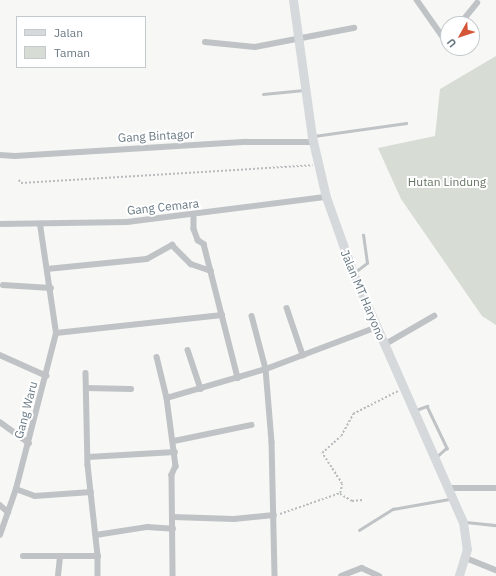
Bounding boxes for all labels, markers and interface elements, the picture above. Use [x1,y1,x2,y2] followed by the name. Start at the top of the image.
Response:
[16,16,146,68] legend
[440,16,480,56] north arrow
[54,25,83,40] text: Jalan
[444,36,459,50] text: U
[54,45,90,60] text: Taman
[117,127,195,145] street label: Gang Bintagor
[408,175,486,189] park label: Hutan Lindung
[126,196,200,218] street label: Gang Cemara
[337,248,389,342] street label: Jalan MT Haryono
[11,380,41,440] street label: Gang Waru

